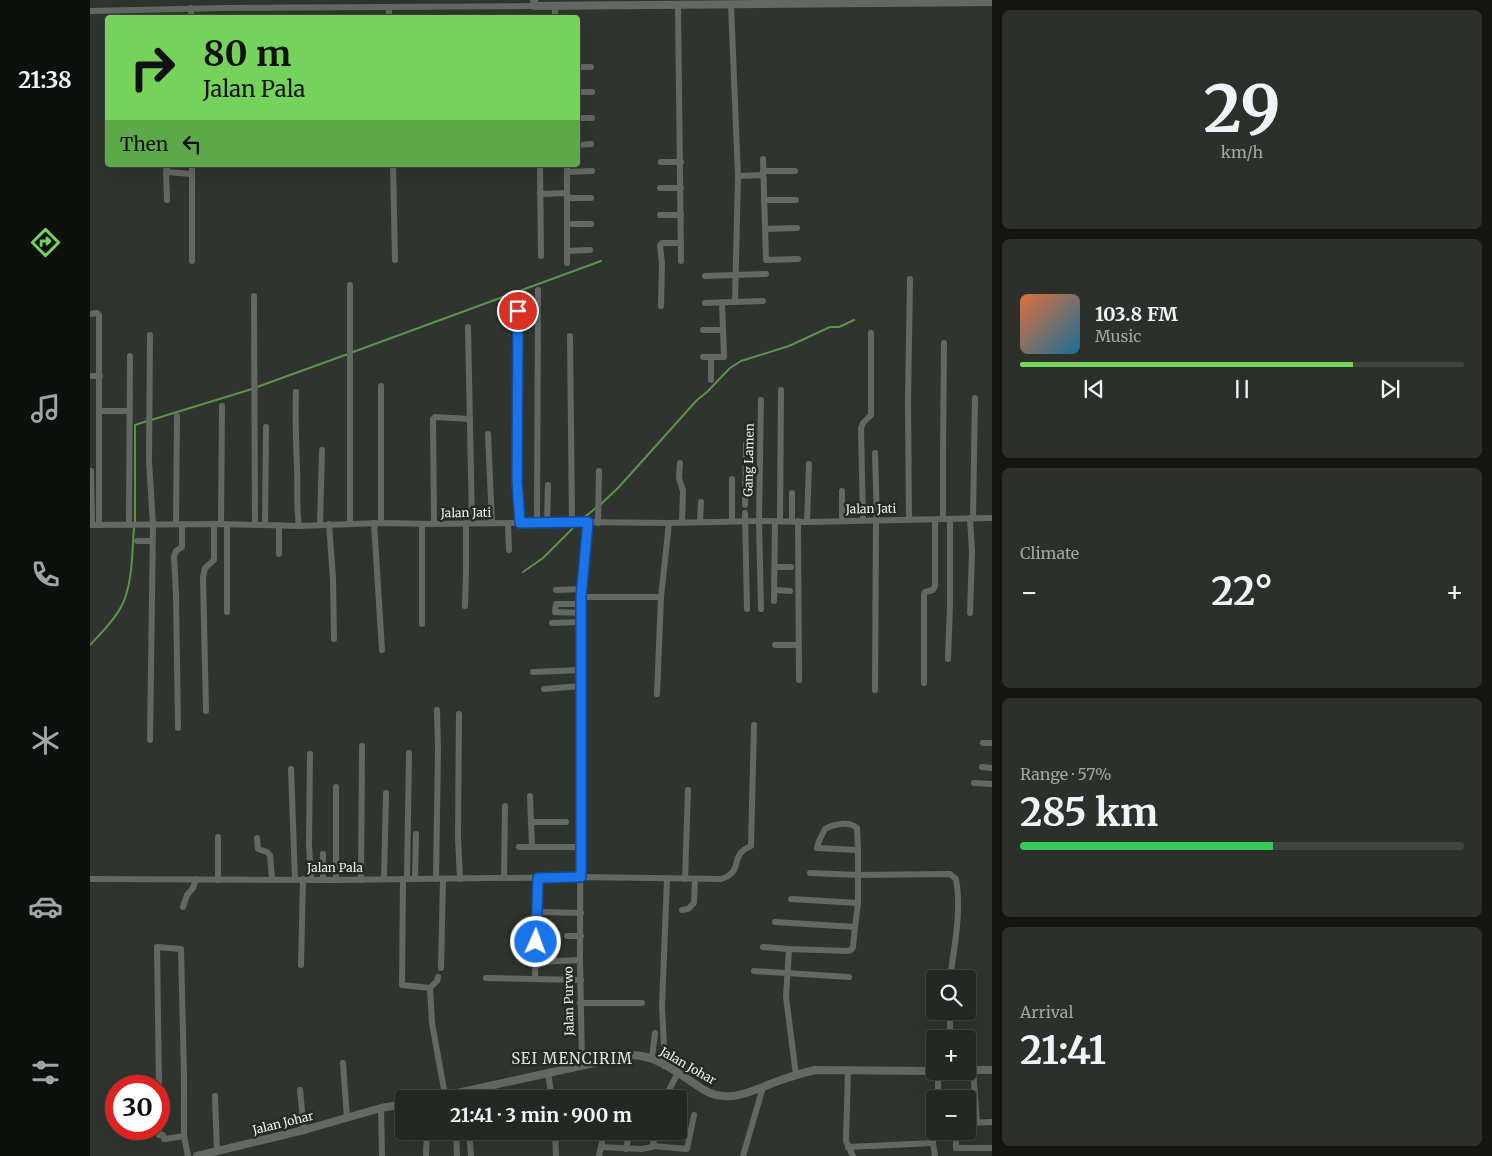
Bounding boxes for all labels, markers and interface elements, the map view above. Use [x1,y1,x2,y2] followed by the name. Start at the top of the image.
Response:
[203,32,291,76] text: 80 m
[120,35,185,100] icon: right
[18,66,72,94] text: 21:38
[1203,68,1281,150] text: 29
[203,75,305,103] text: Jalan Pala
[178,130,206,158] icon: left
[120,132,168,156] text: Then
[1221,142,1263,162] text: km/h
[28,225,63,260] icon: directions
[497,290,539,332] pin
[504,297,532,325] icon: arrive
[1095,302,1178,326] text: 103.8 FM
[1095,326,1141,346] text: Music
[1080,375,1108,403] icon: previous
[1228,375,1256,403] icon: pause
[1376,375,1404,403] icon: next
[28,391,63,426] icon: music
[740,423,757,497] street label: Gang Lamen
[845,501,897,516] street label: Jalan Jati
[440,505,492,520] street label: Jalan Jati
[1020,543,1079,563] text: Climate
[28,557,63,592] icon: phone
[1211,568,1273,615] text: 22°
[1020,574,1039,610] text: −
[1445,574,1464,610] text: +
[28,723,63,758] icon: climate
[1020,764,1112,784] text: Range · 57%
[1020,789,1158,836] text: 285 km
[306,860,363,875] street label: Jalan Pala
[28,889,63,924] icon: car
[509,915,561,967] position arrow
[560,966,577,1037] street label: Jalan Purwo
[926,970,976,1140] map controls
[926,970,976,1020] button: search
[1020,1002,1073,1022] text: Arrival
[1020,1027,1106,1074] text: 21:41
[926,1030,976,1080] button: +
[657,1043,719,1088] street label: Jalan Johar
[511,1049,633,1068] district label: SEI MENCIRIM
[28,1055,63,1090] icon: filters
[105,1075,170,1140] speed limit sign: 30
[926,1090,976,1140] button: −
[450,1103,632,1127] text: 21:41 · 3 min · 900 m
[250,1108,315,1138] street label: Jalan Johar

